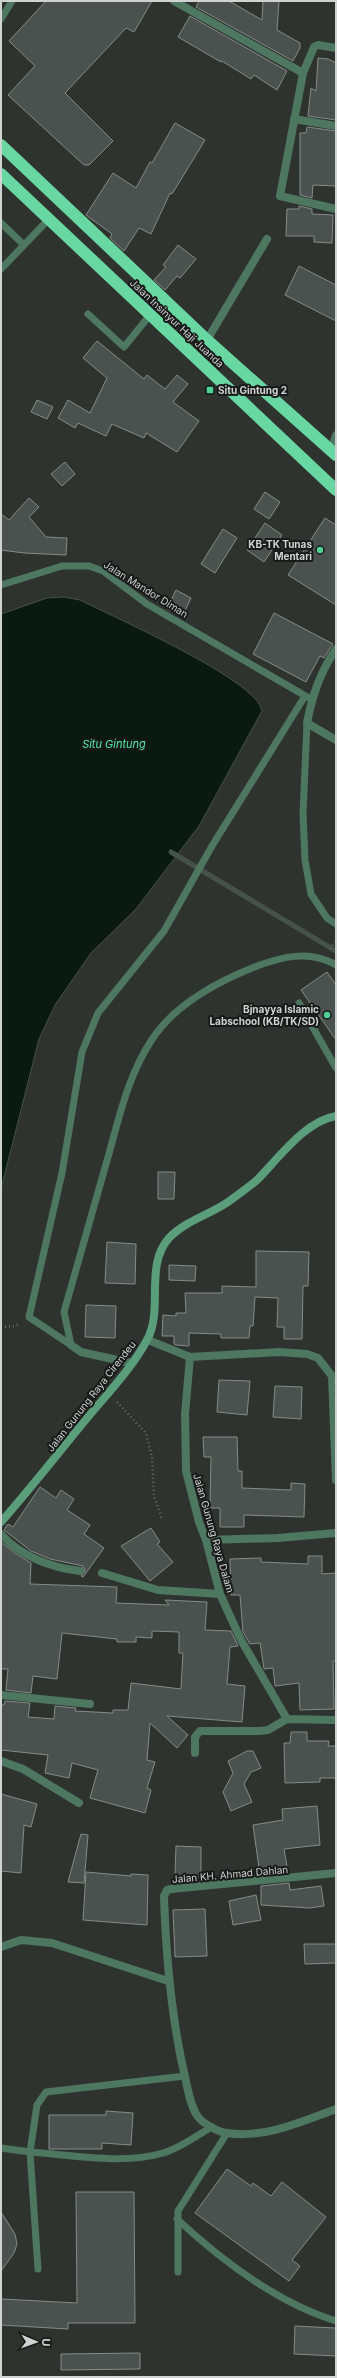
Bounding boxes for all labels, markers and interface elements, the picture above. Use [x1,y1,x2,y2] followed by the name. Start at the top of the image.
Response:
[128,276,226,370] street label: Jalan Insinyur Haji Juanda
[218,384,287,397] place label: Situ Gintung 2
[205,385,215,395] marker: Situ Gintung 2
[248,538,312,562] place label: KB-TK Tunas Mentari
[315,545,325,555] marker: KB-TK Tunas Mentari
[102,558,190,620] street label: Jalan Mandor Diman
[82,737,146,751] water label: Situ Gintung
[209,1003,319,1027] place label: Bjnayya Islamic Labschool (KB/TK/SD)
[322,1010,332,1020] marker: Bjnayya Islamic Labschool (KB/TK/SD)
[44,1338,138,1454] street label: Jalan Gunung Raya Cirendeu
[191,1472,237,1594] street label: Jalan Gunung Raya Dalam
[171,1863,289,1885] street label: Jalan KH. Ahmad Dahlan
[16,2322,56,2362] north arrow
[39,2338,53,2347] text: U

